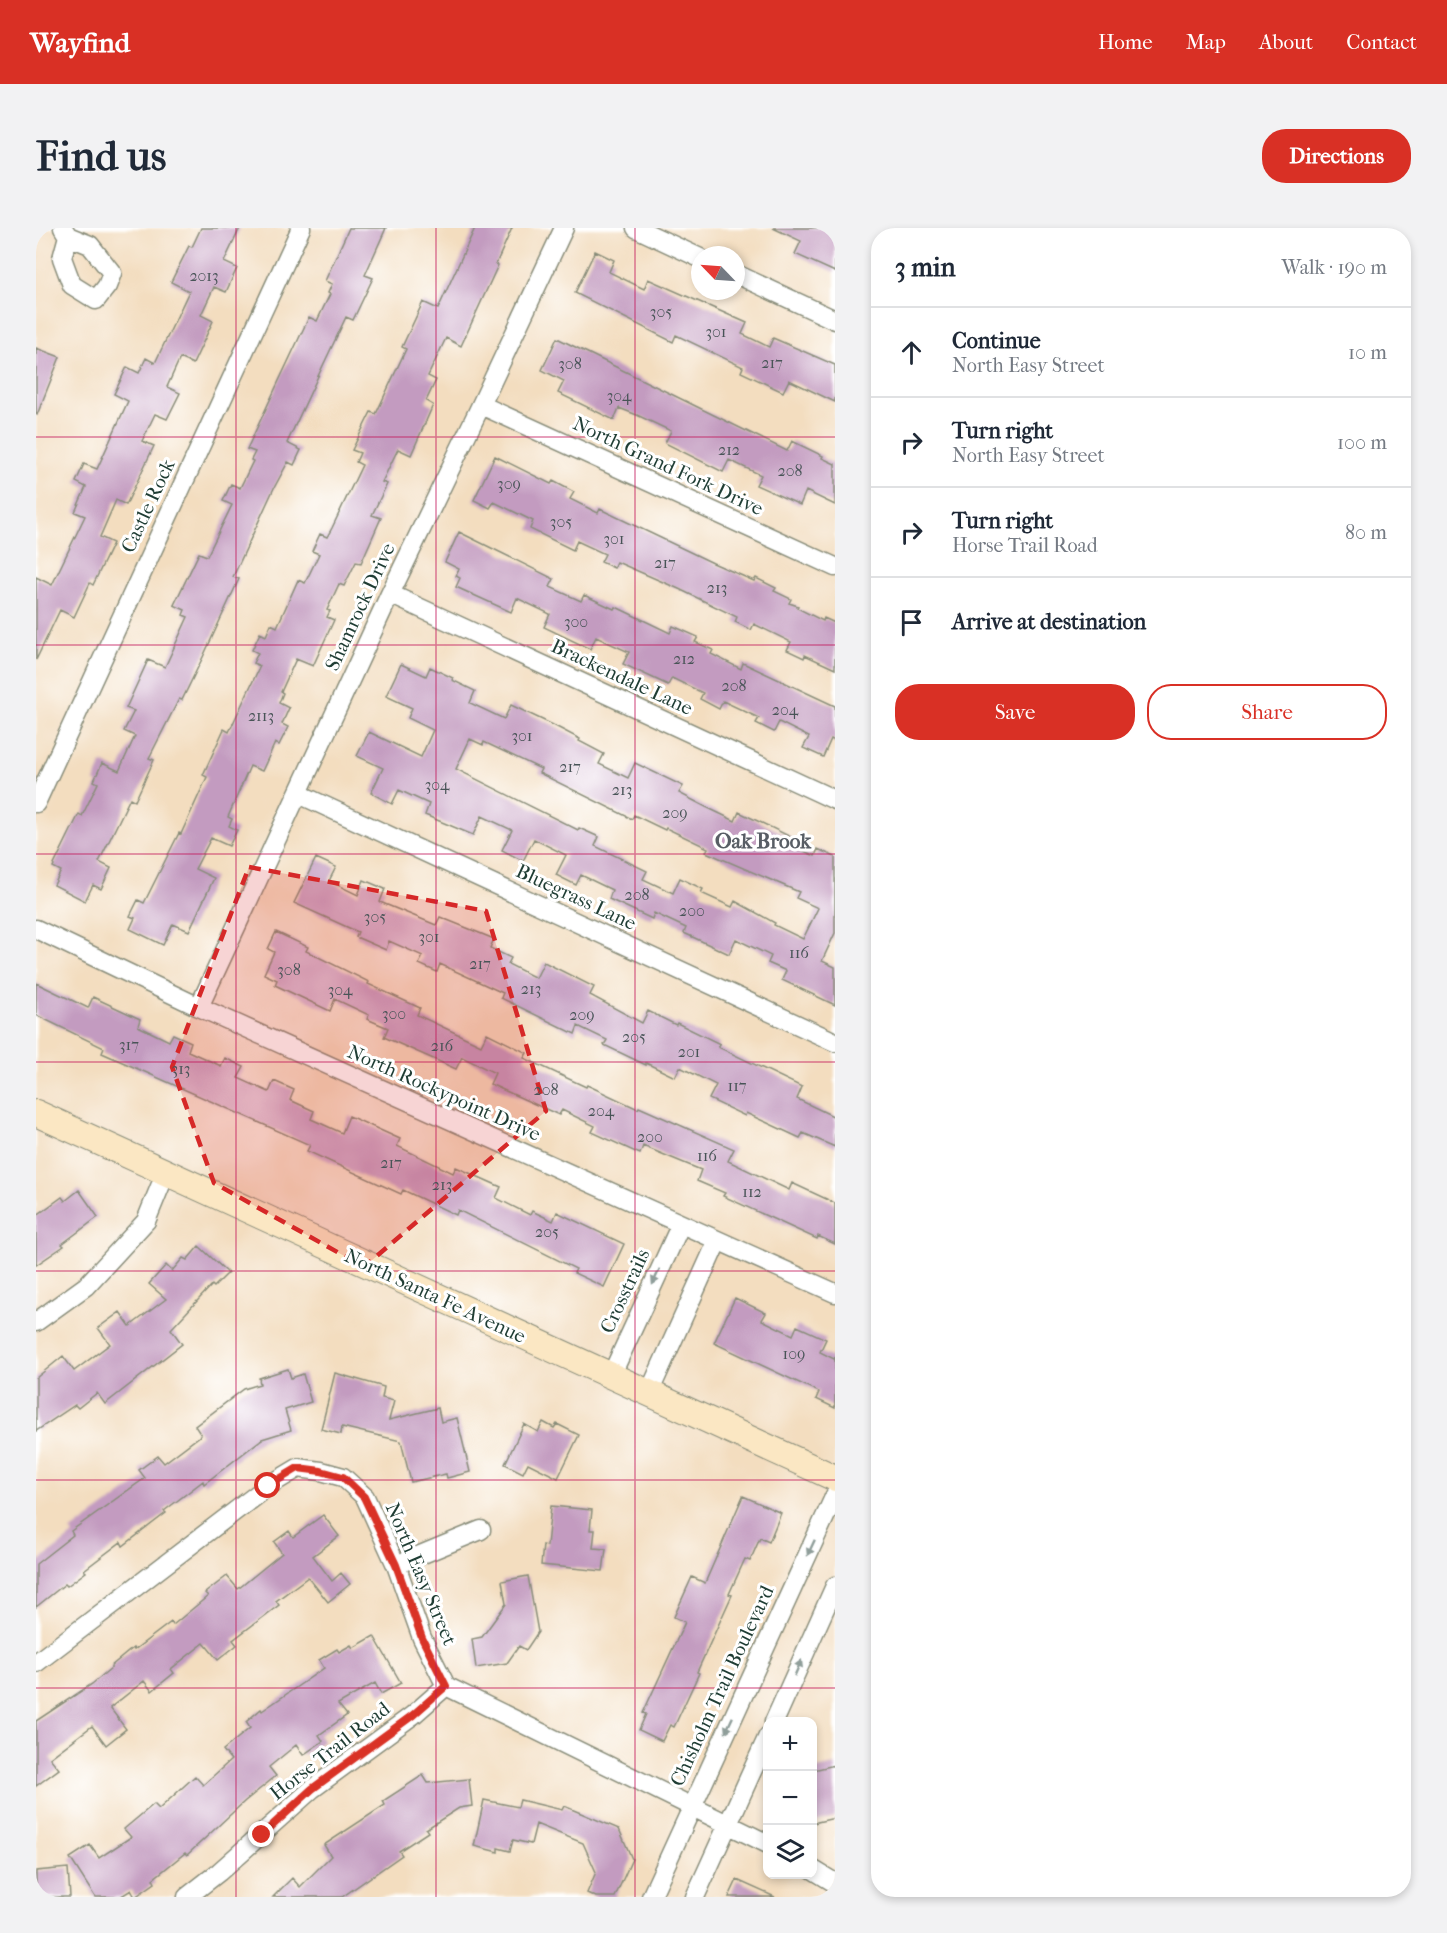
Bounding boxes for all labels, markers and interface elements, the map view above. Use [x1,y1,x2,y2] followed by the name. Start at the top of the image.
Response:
[30,26,130,59] text: Wayfind
[1098,30,1153,54] text: Home
[1186,30,1226,54] text: Map
[1259,30,1313,54] text: About
[1346,30,1417,54] text: Contact
[1262,129,1411,183] button: Directions
[36,132,166,181] text: Find us
[691,246,745,300] north arrow
[895,252,956,283] text: 3 min
[1281,256,1387,279] text: Walk · 190 m
[189,266,219,285] house number: 2013
[650,302,672,321] house number: 305
[705,322,727,341] house number: 301
[952,328,1041,354] text: Continue
[895,336,928,369] icon: ahead
[1348,341,1387,364] text: 10 m
[761,353,783,372] house number: 217
[558,354,582,373] house number: 308
[952,354,1105,377] text: North Easy Street
[607,386,632,405] house number: 304
[569,412,767,520] street label: North Grand Fork Drive
[952,418,1053,444] text: Turn right
[895,426,928,459] icon: right
[1337,431,1387,454] text: 100 m
[718,440,740,459] house number: 212
[952,444,1105,467] text: North Easy Street
[116,455,180,556] street label: Castle Rock
[777,461,803,480] house number: 208
[497,474,521,493] house number: 309
[952,508,1053,534] text: Turn right
[550,512,572,531] house number: 305
[895,516,928,549] icon: right
[1345,521,1387,544] text: 80 m
[603,529,625,548] house number: 301
[952,534,1098,557] text: Horse Trail Road
[320,539,400,674] street label: Shamrock Drive
[654,553,676,572] house number: 217
[707,578,727,597] house number: 213
[895,606,928,639] icon: arrive
[952,609,1146,635] text: Arrive at destination
[564,612,588,631] house number: 300
[548,634,696,720] street label: Brackendale Lane
[673,649,695,668] house number: 212
[721,676,747,695] house number: 208
[895,684,1135,740] button: Save
[1147,684,1387,740] button: Share
[772,700,799,719] house number: 204
[248,706,274,725] house number: 2113
[511,726,533,745] house number: 301
[559,757,581,776] house number: 217
[425,775,450,794] house number: 304
[612,780,632,799] house number: 213
[662,803,688,822] house number: 209
[715,829,812,853] district label: Oak Brook
[512,859,640,935] street label: Bluegrass Lane
[624,885,650,904] house number: 208
[679,901,705,920] house number: 200
[364,907,386,926] house number: 305
[418,927,440,946] house number: 301
[789,943,809,962] house number: 116
[469,954,491,973] house number: 217
[277,960,301,979] house number: 308
[521,979,541,998] house number: 213
[328,980,353,999] house number: 304
[382,1004,406,1023] house number: 300
[569,1005,595,1024] house number: 209
[622,1027,646,1046] house number: 205
[119,1035,139,1054] house number: 317
[431,1036,454,1055] house number: 216
[344,1040,544,1146] street label: North Rockypoint Drive
[678,1042,700,1061] house number: 201
[172,1059,190,1078] house number: 313
[727,1076,747,1095] house number: 117
[533,1080,559,1099] house number: 208
[588,1101,615,1120] house number: 204
[637,1127,663,1146] house number: 200
[697,1146,717,1165] house number: 116
[380,1153,402,1172] house number: 217
[432,1175,452,1194] house number: 213
[742,1182,762,1201] house number: 112
[535,1222,559,1241] house number: 205
[341,1244,529,1348] street label: North Santa Fe Avenue
[595,1245,655,1337] street label: Crosstrails
[652,1269,661,1286] one-way arrow
[783,1344,805,1363] house number: 109
[254,1472,280,1498] route start
[381,1499,461,1649] street label: North Easy Street
[806,1540,815,1557] one-way arrow
[665,1581,779,1790] street label: Chisholm Trail Boulevard
[793,1659,803,1677] one-way arrow
[265,1696,395,1805] street label: Horse Trail Road
[724,1717,734,1735] one-way arrow
[763,1717,817,1879] map controls
[763,1717,817,1771] button: +
[763,1771,817,1825] button: −
[248,1821,274,1847] route end
[763,1825,817,1879] button: layers

